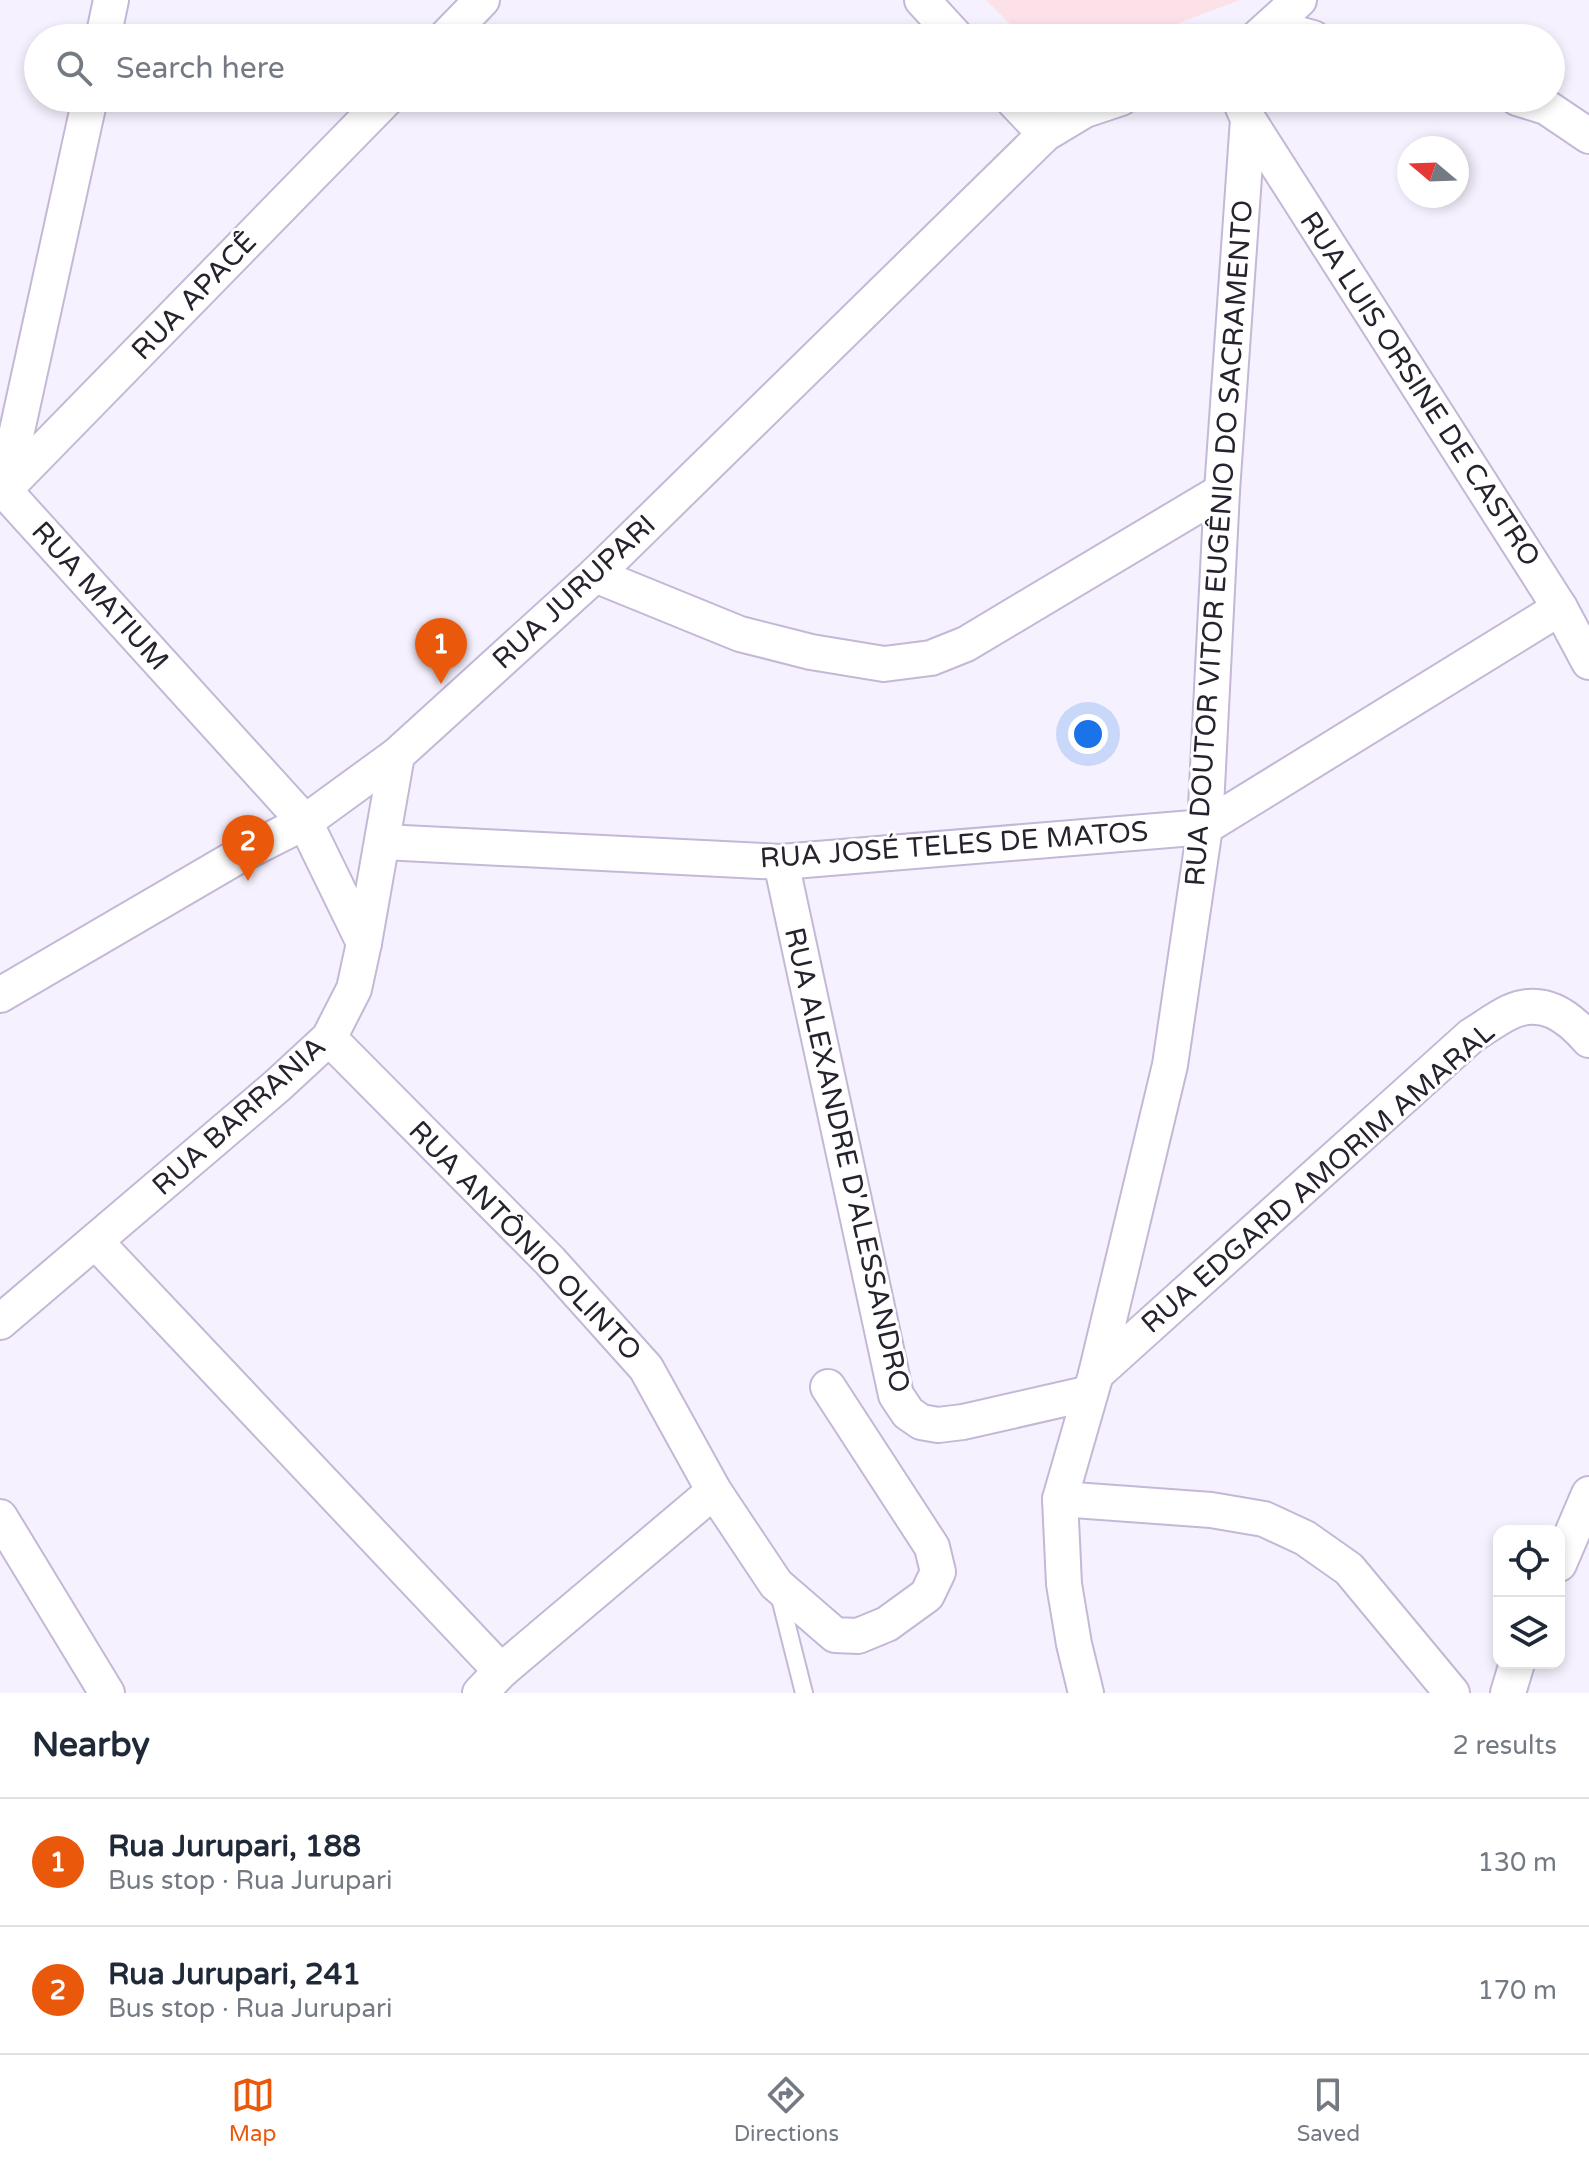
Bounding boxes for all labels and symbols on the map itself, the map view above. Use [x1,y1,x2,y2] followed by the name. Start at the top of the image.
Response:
[1397,136,1469,208] north arrow
[1178,199,1260,887] street label: RUA DOUTOR VITOR EUGÊNIO DO SACRAMENTO
[1292,205,1548,573] street label: RUA LUIS ORSINE DE CASTRO
[124,225,264,367] street label: RUA APACÊ
[485,508,663,676] street label: RUA JURUPARI
[24,515,176,677] street label: RUA MATIUM
[415,618,467,684] pin: 1
[1068,714,1108,754] your location
[759,814,1149,876] street label: RUA JOSÉ TELES DE MATOS
[222,815,274,881] pin: 2
[777,924,917,1396] street label: RUA ALEXANDRE D'ALESSANDRO
[1135,1015,1501,1341] street label: RUA EDGARD AMORIM AMARAL
[145,1029,333,1203] street label: RUA BARRANIA
[402,1114,648,1368] street label: RUA ANTÔNIO OLINTO

